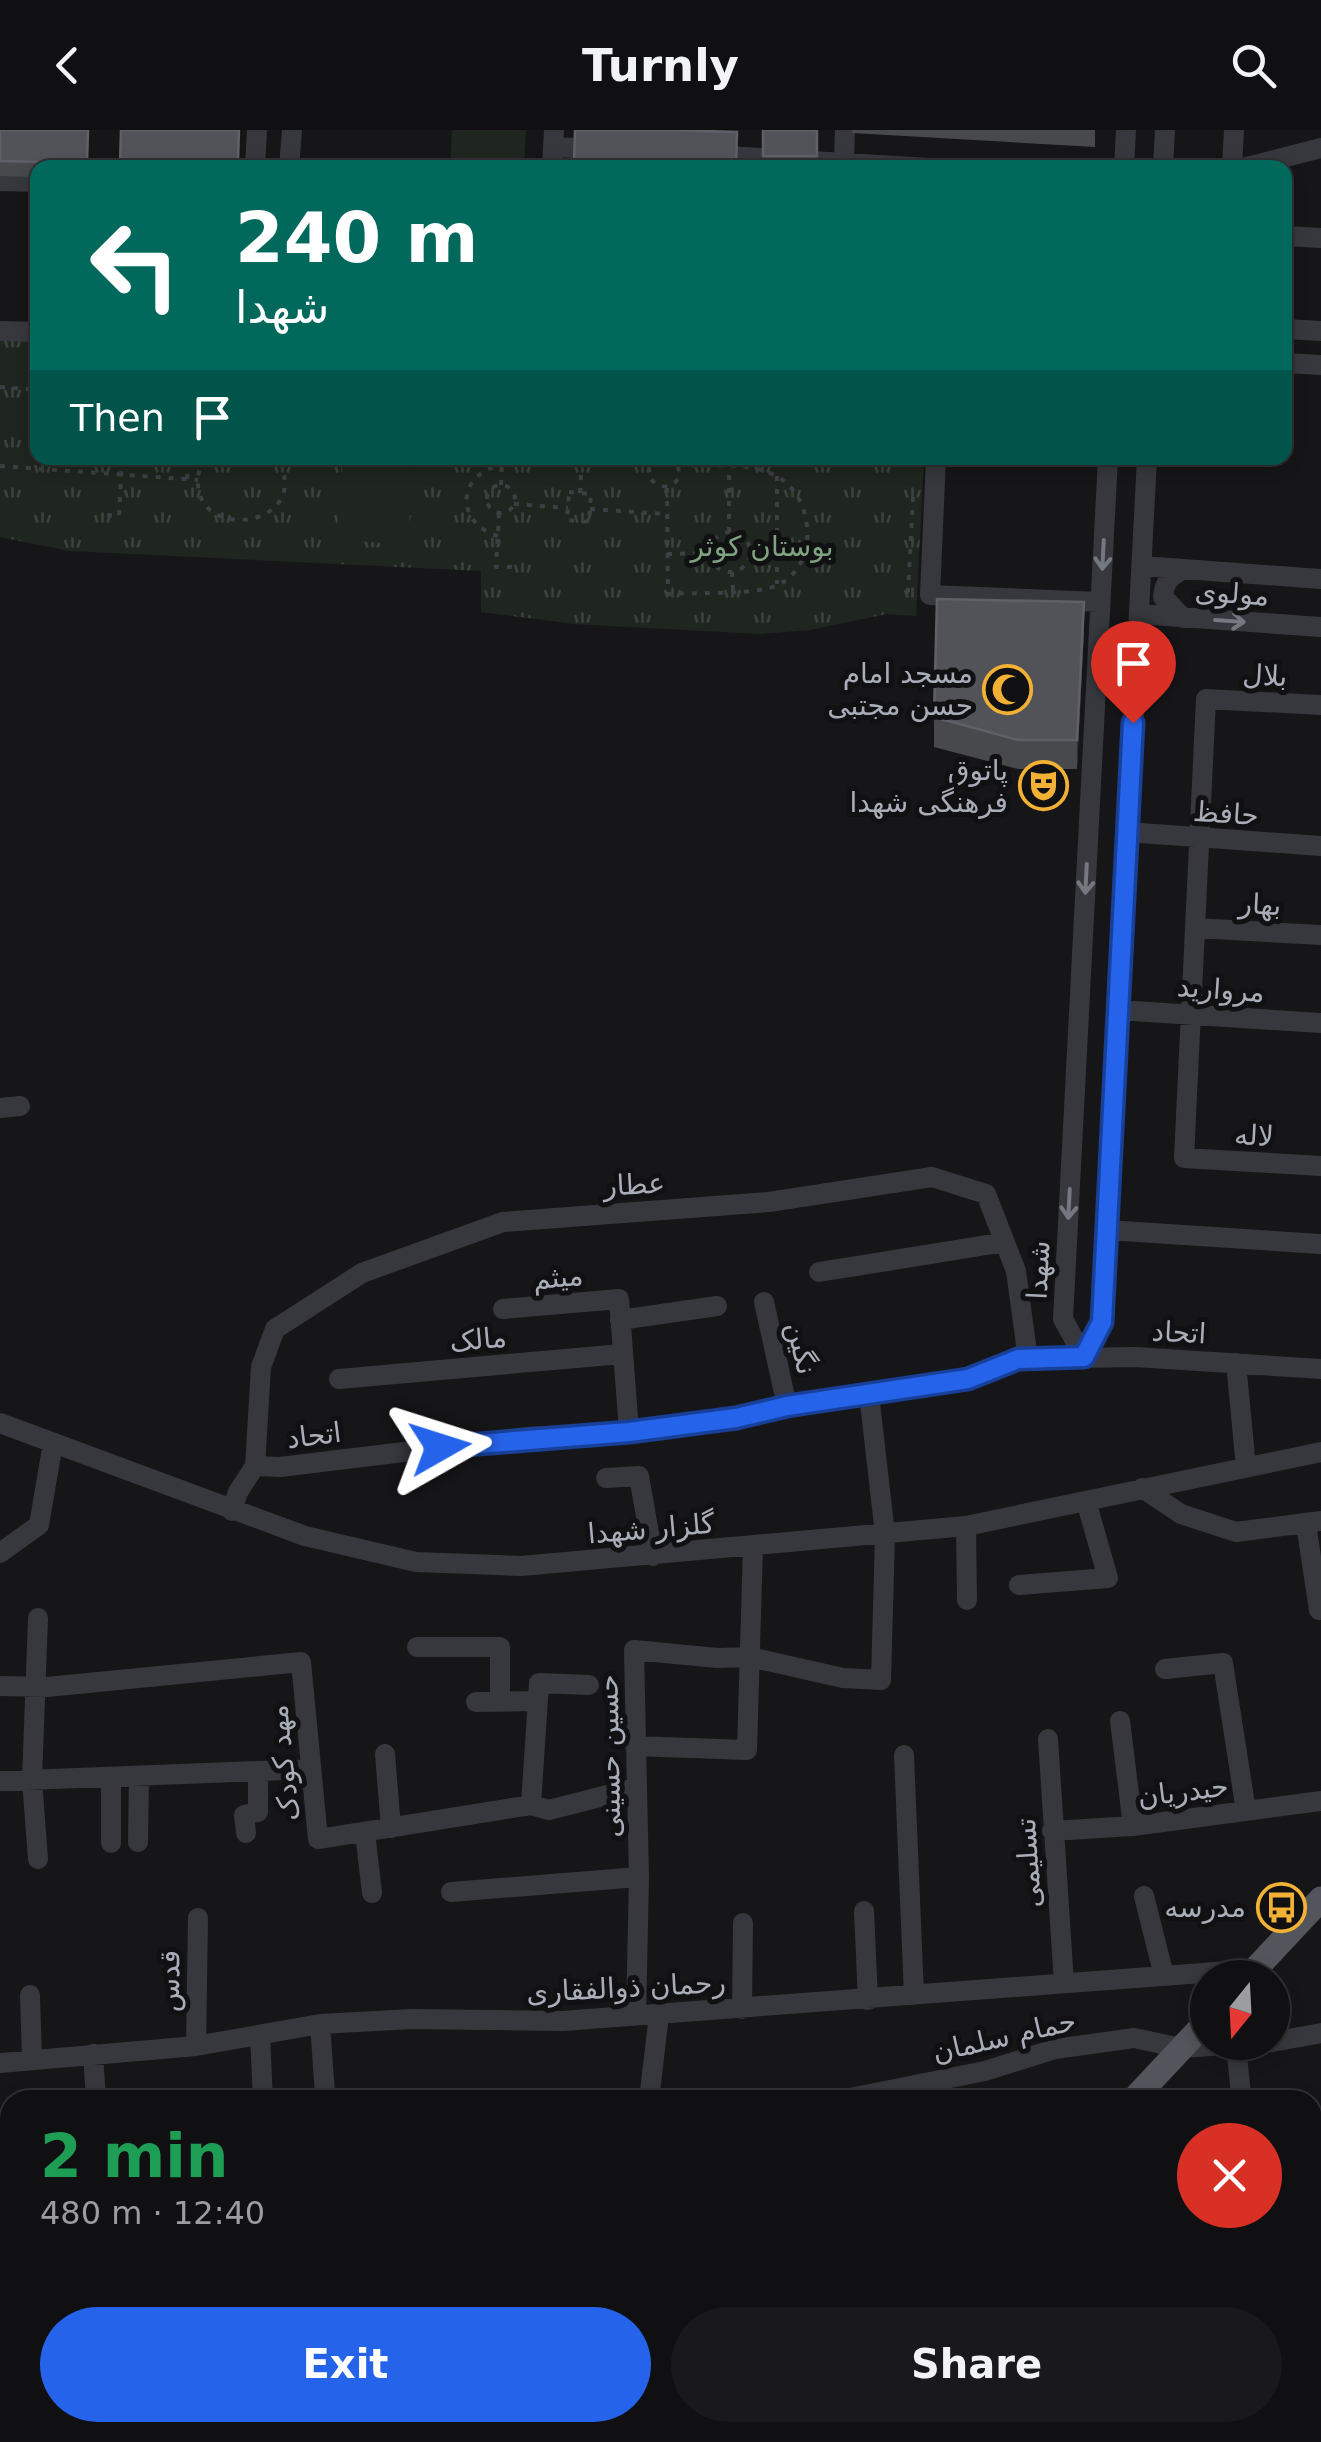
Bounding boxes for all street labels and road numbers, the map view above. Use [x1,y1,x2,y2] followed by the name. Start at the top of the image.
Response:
[1194,574,1270,613] street label: مولوی
[1242,658,1288,693] street label: بلال
[1192,795,1260,832] street label: حافظ
[1236,887,1282,922] street label: بهار
[1176,970,1266,1009] street label: مروارید
[1233,1118,1275,1153] street label: لاله
[600,1166,666,1203] street label: عطار
[1020,1240,1057,1300] street label: شهدا
[531,1259,585,1296] street label: میثم
[1151,1315,1207,1350] street label: اتحاد
[779,1319,824,1378] street label: نگین
[448,1321,508,1358] street label: مالک
[285,1416,343,1455] street label: اتحاد
[586,1506,716,1550] street label: گلزار شهدا
[592,1674,627,1838] street label: حسین حسینی
[261,1703,306,1823] street label: مهد کودک
[1136,1770,1230,1813] street label: حیدریان
[1009,1817,1048,1909] street label: تسلیمی
[152,1950,187,2012] street label: قدس
[525,1966,727,2009] street label: رحمان ذوالفقاری
[929,2004,1079,2069] street label: حمام سلمان

